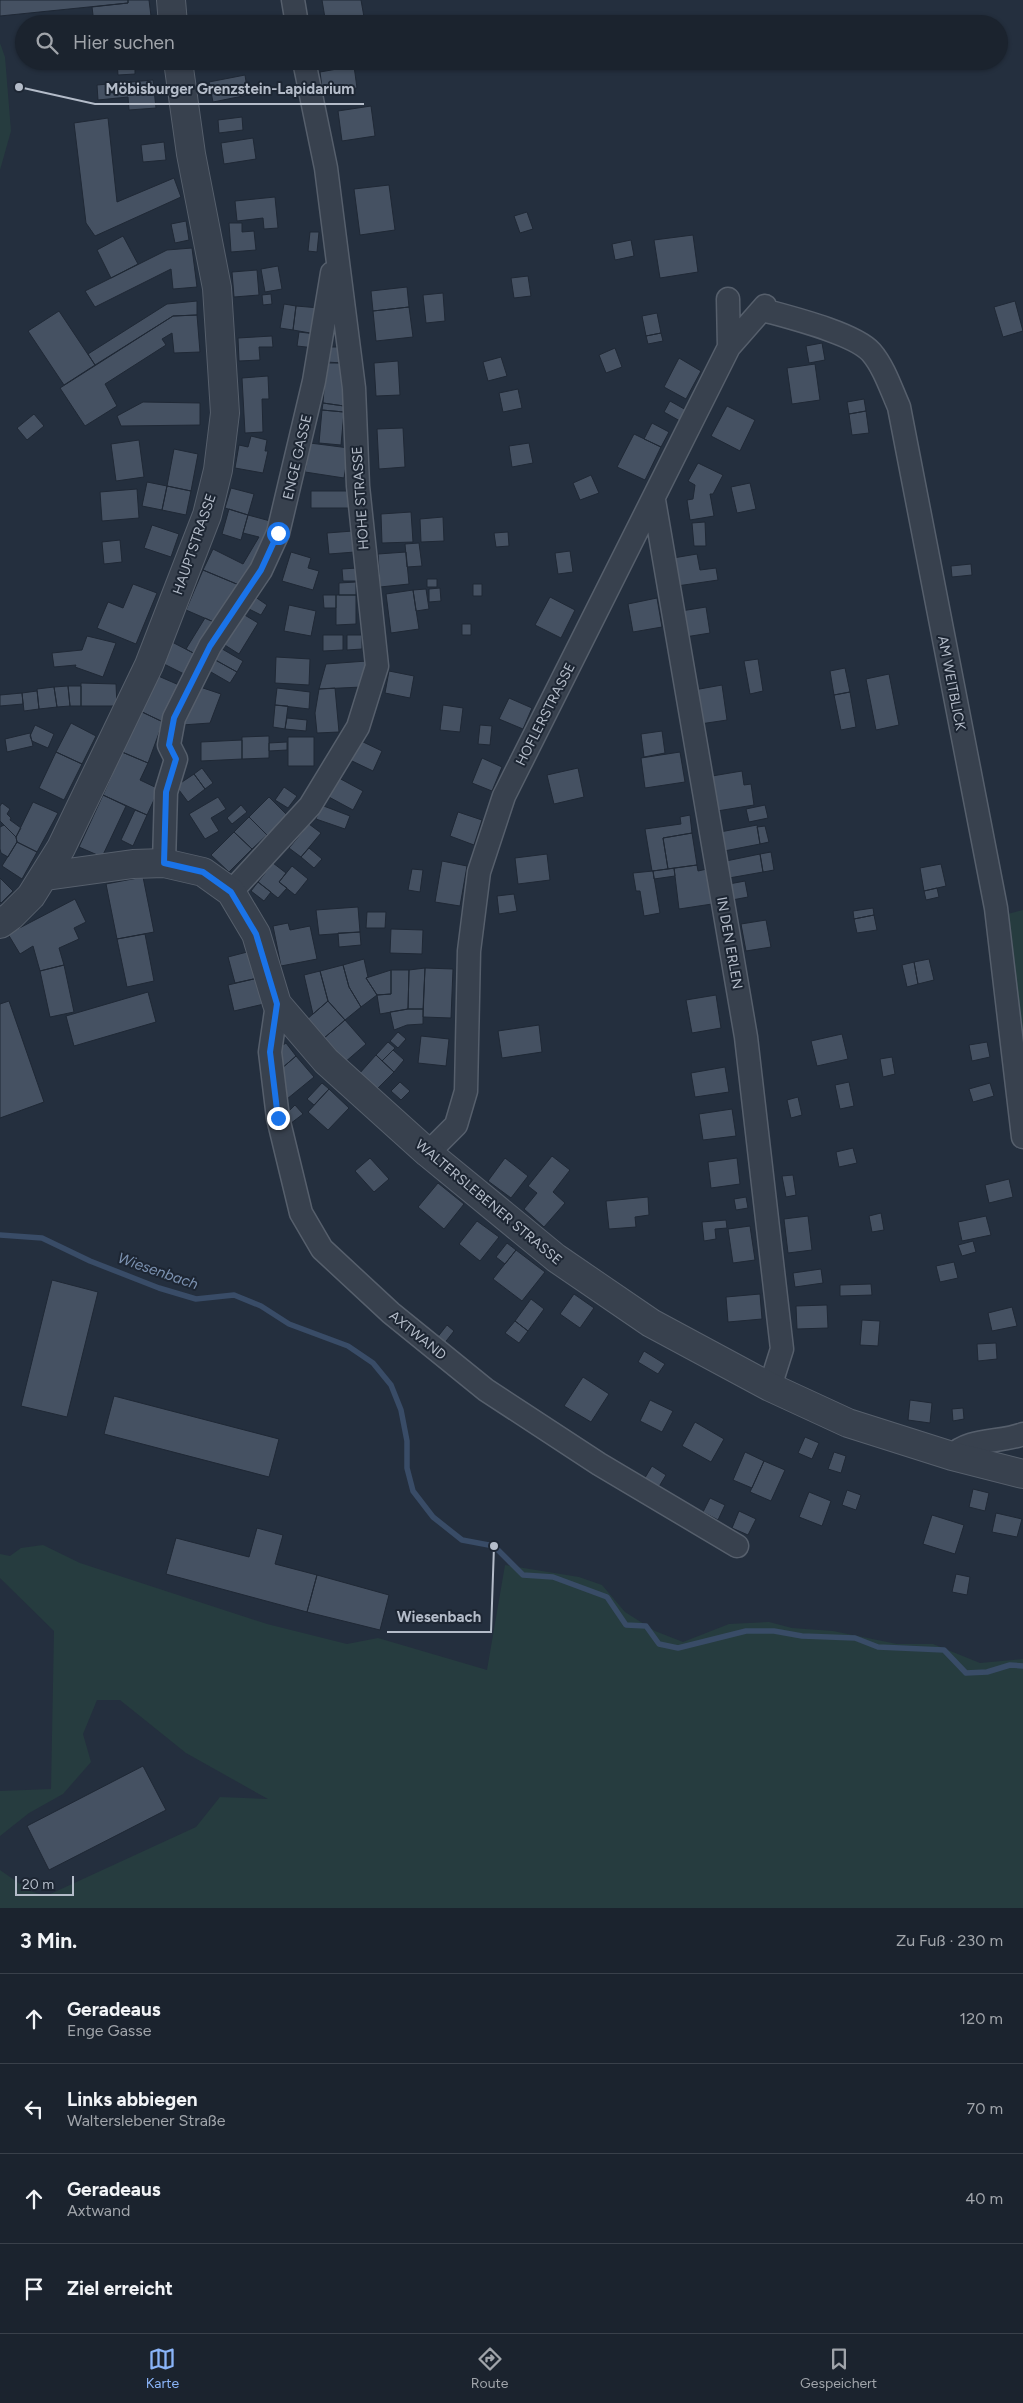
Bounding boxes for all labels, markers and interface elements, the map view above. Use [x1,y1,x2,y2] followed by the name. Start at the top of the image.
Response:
[15,15,1008,70] search box
[33,29,61,57] icon: search
[73,31,174,54] text: Hier suchen
[95,74,364,104] callout: Möbisburger Grenzstein-Lapidarium
[106,80,354,98] text: Möbisburger Grenzstein-Lapidarium
[279,413,316,501] street label: ENGE GASSE
[348,446,373,550] street label: HOHE STRASSE
[169,491,220,597] street label: HAUPTSTRASSE
[267,522,290,545] route start
[934,634,969,732] street label: AM WEITBLICK
[512,660,579,769] street label: HOFLERSTRASSE
[713,895,746,991] street label: IN DEN ERLEN
[267,1107,290,1130] route end
[412,1136,565,1269] street label: WALTERSLEBENER STRASSE
[115,1249,201,1293] water label: Wiesenbach
[386,1307,450,1364] street label: AXTWAND
[387,1602,491,1632] callout: Wiesenbach
[397,1608,481,1626] text: Wiesenbach
[15,1873,74,1896] scale bar
[22,1876,54,1893] text: 20 m
[20,1928,77,1953] text: 3 Min.
[896,1931,1003,1950] text: Zu Fuß · 230 m
[67,1998,161,2021] text: Geradeaus
[20,2005,48,2033] icon: ahead
[960,2009,1003,2028] text: 120 m
[67,2021,151,2040] text: Enge Gasse
[67,2088,198,2111] text: Links abbiegen
[20,2095,48,2123] icon: left
[967,2099,1003,2118] text: 70 m
[67,2111,226,2130] text: Walterslebener Straße
[67,2178,161,2201] text: Geradeaus
[20,2185,48,2213] icon: ahead
[965,2189,1003,2208] text: 40 m
[67,2201,130,2220] text: Axtwand
[20,2275,48,2303] icon: arrive
[67,2277,173,2300] text: Ziel erreicht
[146,2345,179,2392] tab: Karte
[471,2345,508,2392] tab: Route
[800,2345,877,2392] tab: Gespeichert

